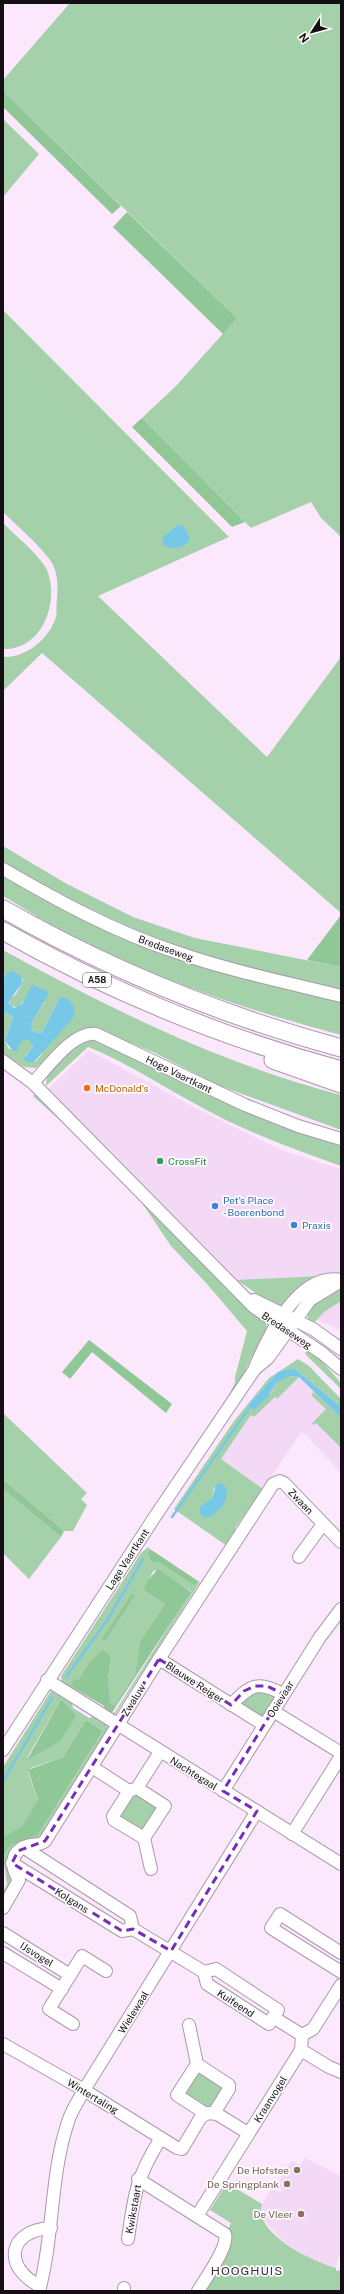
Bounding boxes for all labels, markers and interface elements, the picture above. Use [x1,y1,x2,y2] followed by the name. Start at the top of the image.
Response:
[292,12,332,52] north arrow
[297,31,311,45] text: N
[137,932,195,964] street label: Bredaseweg
[83,973,111,987] road number: A58
[144,1053,214,1095] street label: Hoge Vaartkant
[95,1082,148,1094] place label: McDonald's
[82,1083,92,1093] marker: McDonald's
[168,1155,207,1167] place label: CrossFit
[155,1156,165,1166] marker: CrossFit
[223,1194,284,1218] place label: Pet's Place - Boerenbond
[210,1201,220,1211] marker: Pet's Place - Boerenbond
[302,1219,331,1231] place label: Praxis
[289,1220,299,1230] marker: Praxis
[260,1309,314,1351] street label: Bredaseweg
[286,1486,316,1516] street label: Zwaan
[103,1526,151,1592] street label: Lage Vaartkant
[164,1659,226,1705] street label: Blauwe Reiger
[264,1678,296,1720] street label: Ooievaar
[118,1681,148,1718] street label: Zwaluw
[168,1754,220,1792] street label: Nachtegaal
[53,1885,91,1915] street label: Kolgans
[18,1939,56,1969] street label: IJsvogel
[215,1987,257,2019] street label: Kuifeend
[115,1989,151,2035] street label: Wielewaal
[251,2074,289,2124] street label: Kraanvogel
[65,2076,121,2116] street label: Wintertaling
[237,2164,289,2176] place label: De Hofstee
[292,2165,302,2175] marker: De Hofstee
[207,2178,279,2190] place label: De Springplank
[282,2179,292,2189] marker: De Springplank
[123,2183,143,2235] street label: Kwikstaart
[254,2208,293,2220] place label: De Vleer
[296,2209,306,2219] marker: De Vleer
[211,2264,283,2278] district label: HOOGHUIS

